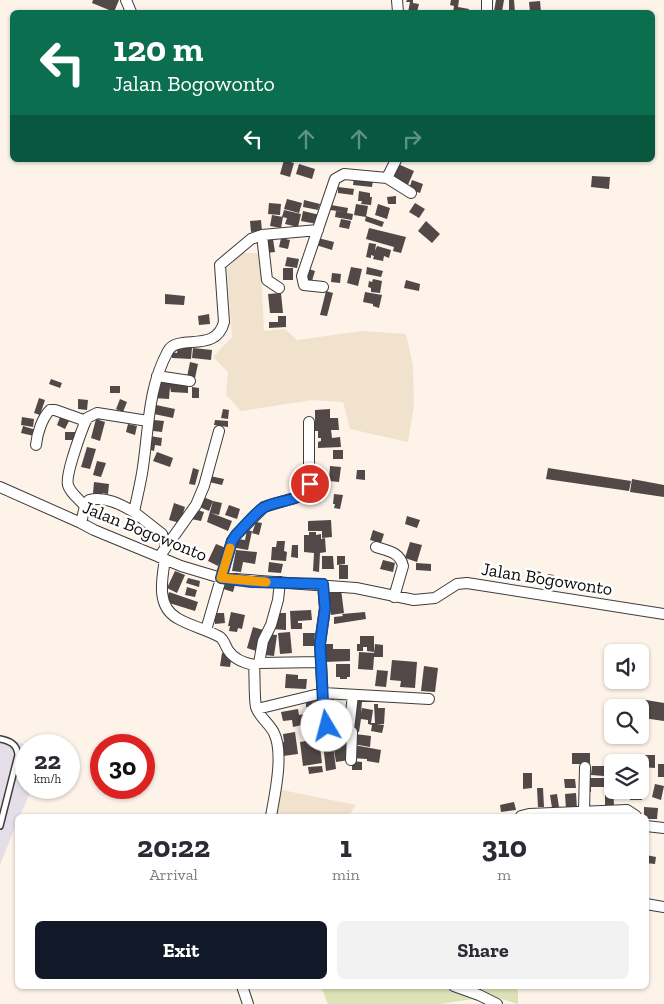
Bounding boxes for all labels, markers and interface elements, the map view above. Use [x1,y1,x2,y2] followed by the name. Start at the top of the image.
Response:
[113,28,203,70] text: 120 m
[30,30,95,95] icon: left
[113,70,275,97] text: Jalan Bogowonto
[239,125,267,153] icon: left
[292,125,320,153] icon: ahead
[345,125,373,153] icon: ahead
[398,125,426,153] icon: right
[289,463,331,505] pin
[296,470,324,498] icon: arrive
[80,496,210,566] street label: Jalan Bogowonto
[480,558,614,600] street label: Jalan Bogowonto
[604,644,649,799] map controls
[604,644,649,689] button: sound
[300,699,352,751] position arrow
[604,699,649,744] button: search
[90,734,155,799] speed limit sign: 30
[34,745,61,775] text: 22
[604,754,649,799] button: layers
[34,772,61,786] text: km/h
[137,829,210,865] text: 20:22
[340,829,352,865] text: 1
[482,829,527,865] text: 310
[149,865,198,884] text: Arrival
[332,865,360,884] text: min
[497,865,511,884] text: m
[35,921,327,979] button: Exit
[337,921,629,979] button: Share

